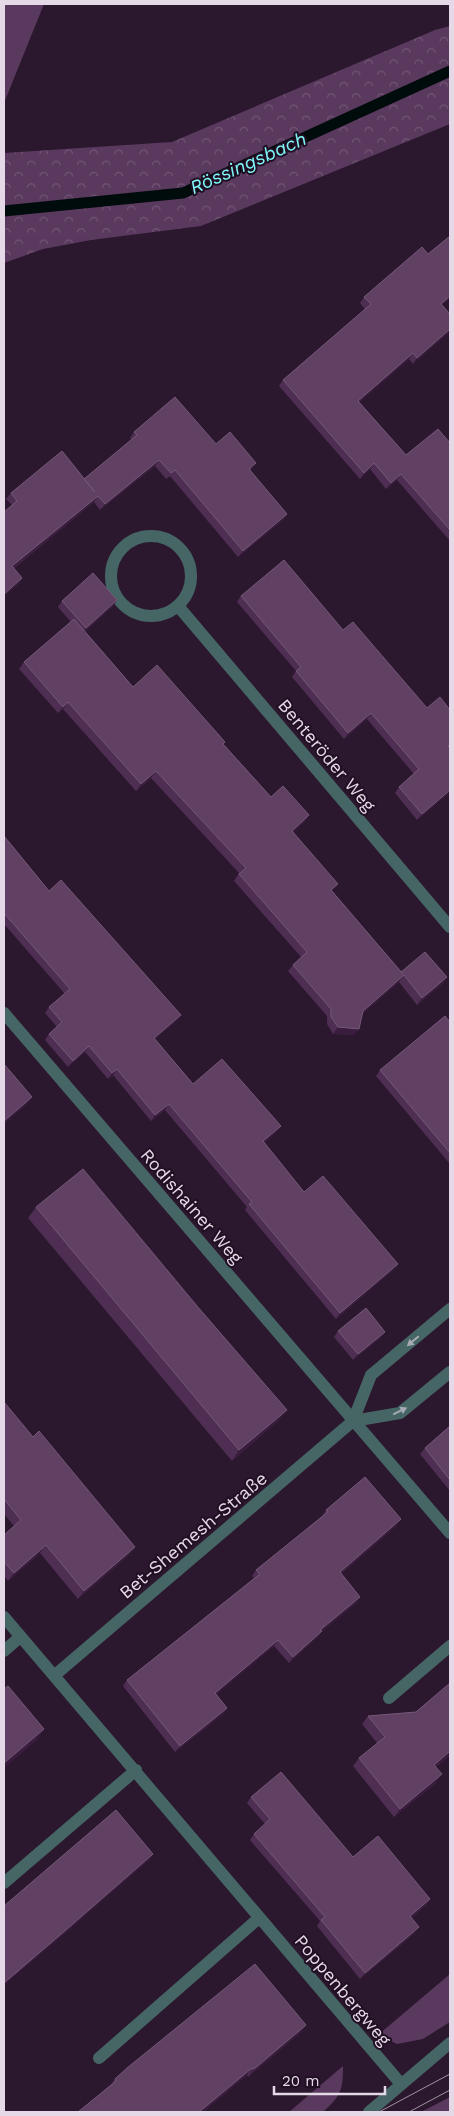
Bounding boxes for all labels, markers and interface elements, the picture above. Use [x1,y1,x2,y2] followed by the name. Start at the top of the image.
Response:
[186,127,310,199] water label: Rössingsbach
[274,695,380,816] street label: Benteröder Weg
[137,1144,248,1268] street label: Rodishainer Weg
[406,1335,419,1346] one-way arrow
[393,1406,408,1415] one-way arrow
[115,1467,271,1603] street label: Bet-Shemesh-Straße
[290,1930,396,2050] street label: Poppenbergweg
[274,2064,385,2096] scale bar
[282,2072,320,2090] text: 20 m

